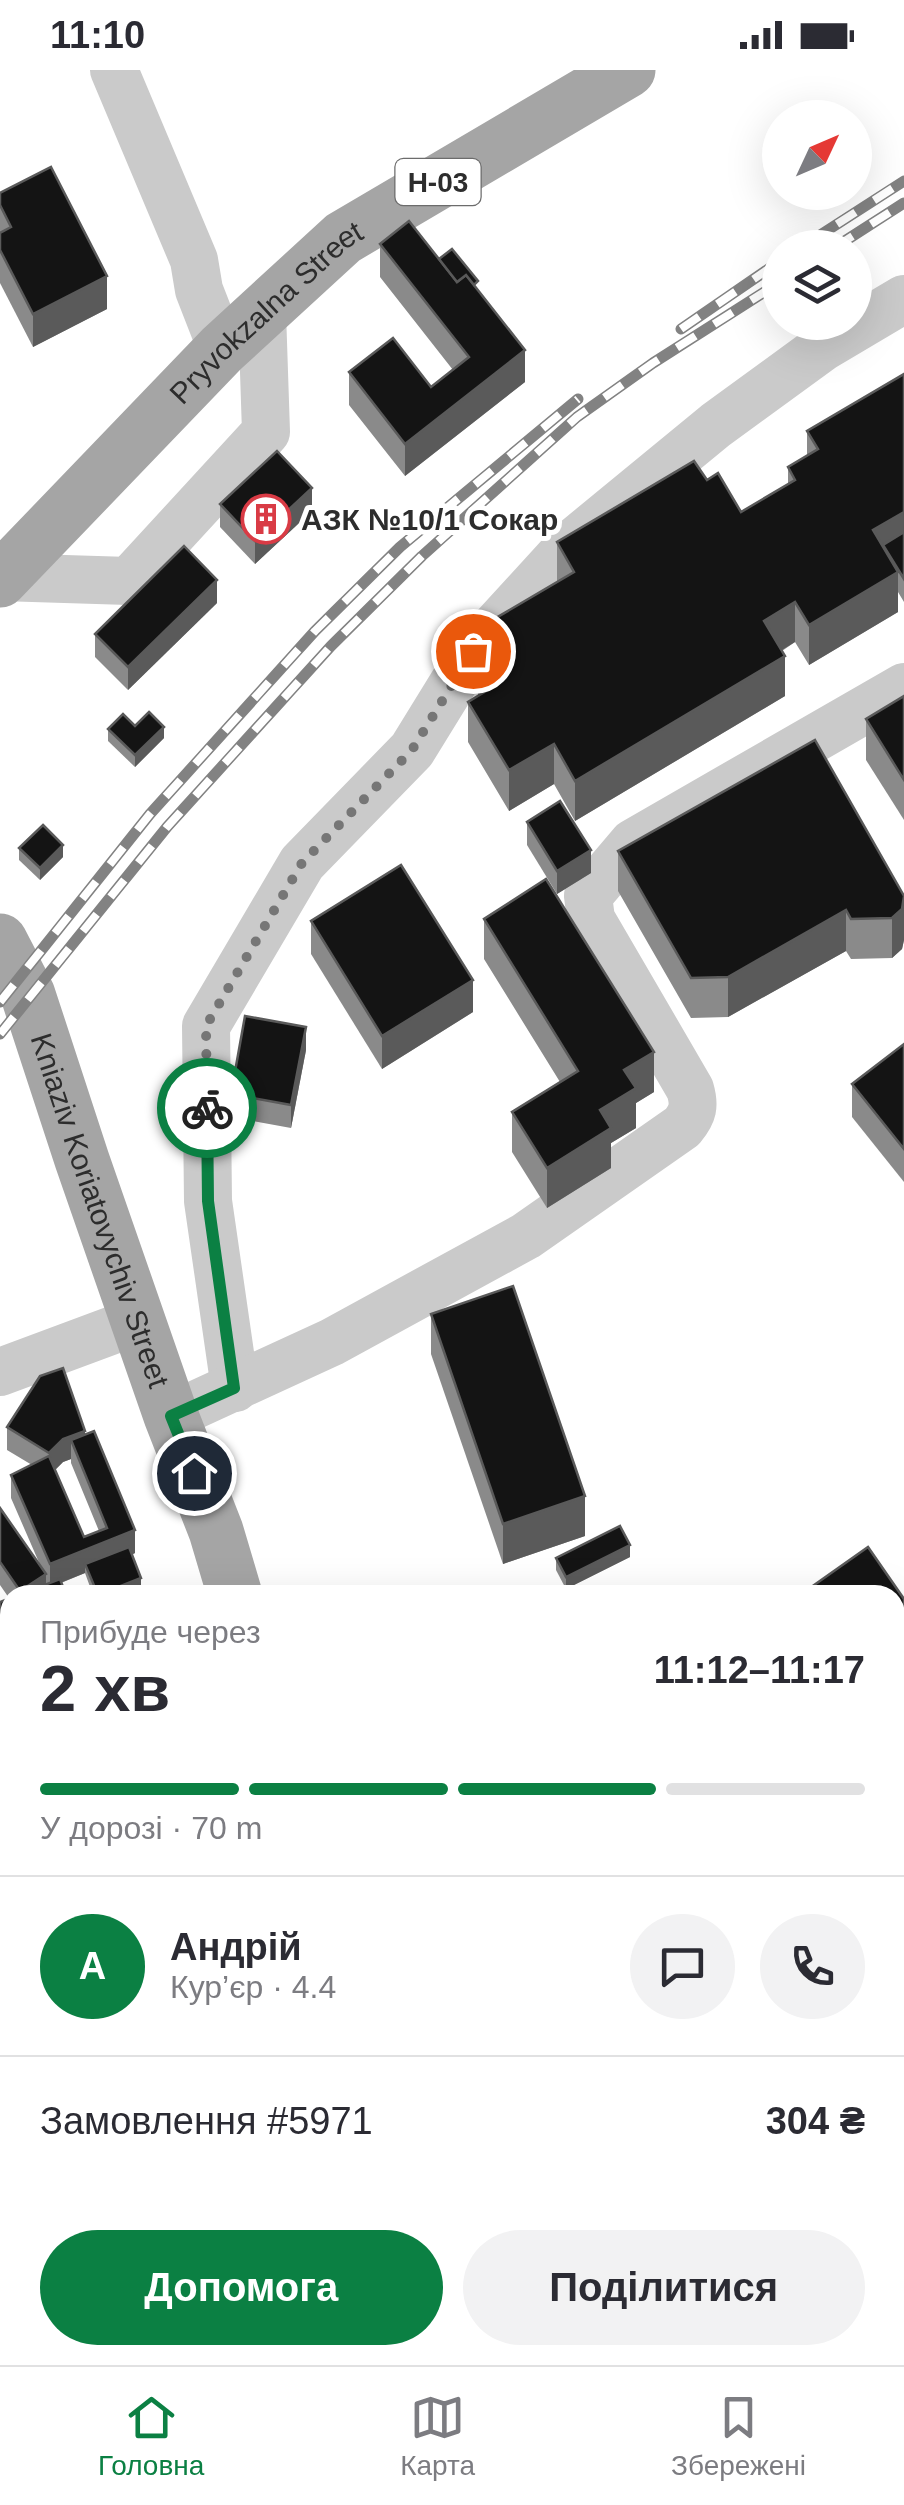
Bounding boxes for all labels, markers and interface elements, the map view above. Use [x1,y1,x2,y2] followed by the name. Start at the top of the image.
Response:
[50,14,145,56] text: 11:10
[762,100,872,210] north arrow
[762,100,872,340] map controls
[396,159,480,205] road number: Н-03
[163,214,369,410] street label: Pryvokzalna Street
[762,230,872,340] button: layers
[240,493,292,545] building icon: АЗК №10/1 Сокар
[301,503,558,536] place label: АЗК №10/1 Сокар
[431,609,516,694] pin
[446,624,501,679] icon: bag
[25,1029,176,1392] street label: Kniaziv Koriatovychiv Street
[157,1058,257,1158] courier
[180,1081,235,1136] icon: bike
[152,1431,237,1516] pin
[167,1446,222,1501] icon: home
[40,1614,261,1650] text: Прибуде через
[654,1649,865,1691] text: 11:12–11:17
[40,1652,170,1725] text: 2 хв
[40,1810,262,1846] text: У дорозі · 70 m
[630,1914,735,2019] button: chat
[760,1914,865,2019] button: phone
[170,1926,302,1968] text: Андрій
[79,1945,106,1987] text: А
[170,1969,336,2005] text: Кур’єр · 4.4
[40,2100,373,2142] text: Замовлення #5971
[766,2100,865,2142] text: 304 ₴
[40,2230,443,2345] button: Допомога
[463,2230,865,2345] button: Поділитися
[98,2390,204,2482] tab: Головна
[400,2390,475,2482] tab: Карта
[671,2390,806,2482] tab: Збережені

